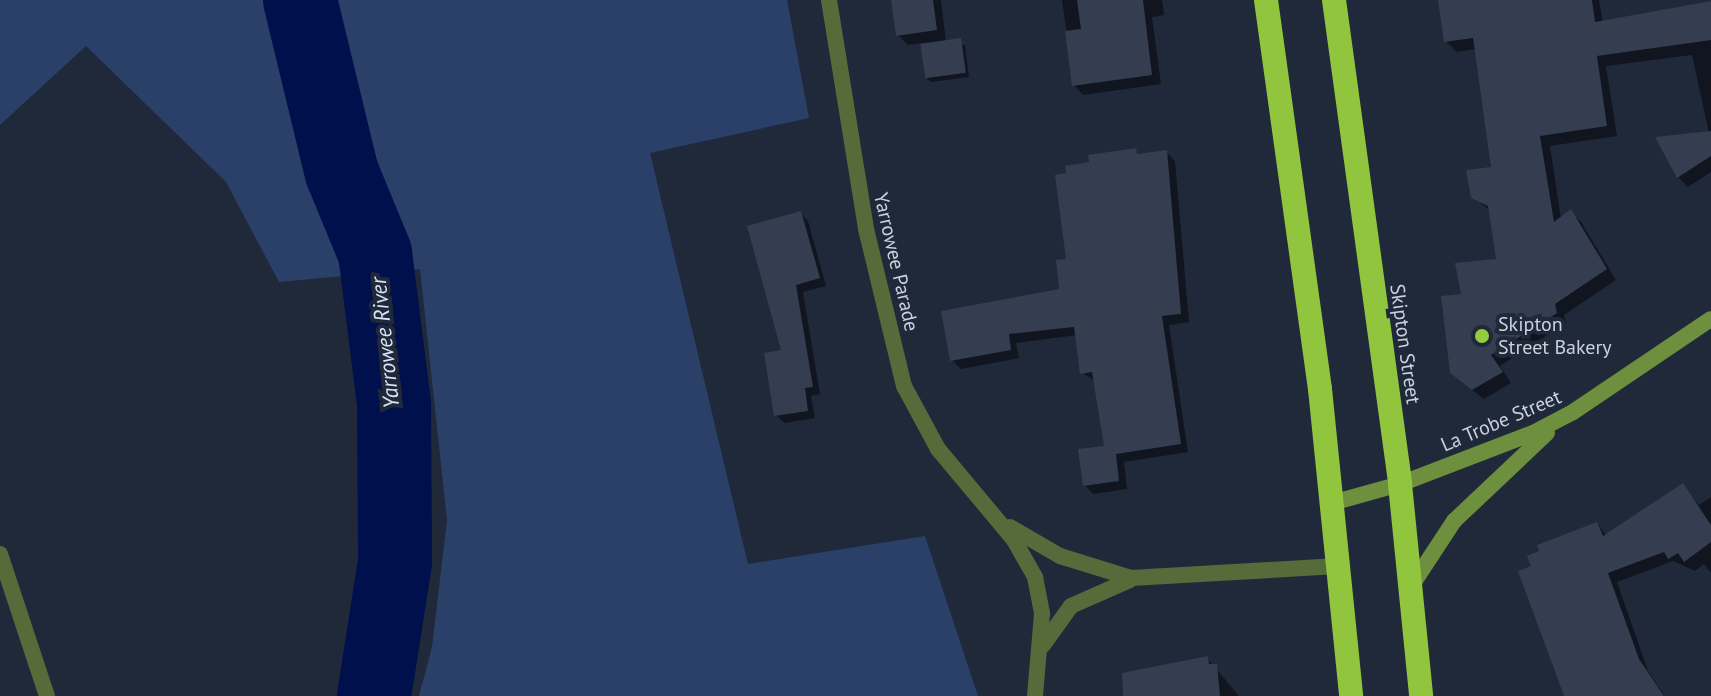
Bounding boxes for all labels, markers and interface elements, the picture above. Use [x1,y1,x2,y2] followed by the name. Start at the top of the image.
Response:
[868,190,924,334] street label: Yarrowee Parade
[365,276,405,410] water label: Yarrowee River
[1385,282,1425,406] street label: Skipton Street
[1498,312,1612,359] place label: Skipton Street Bakery
[1473,327,1491,345] marker: Skipton Street Bakery
[1437,385,1565,457] street label: La Trobe Street

